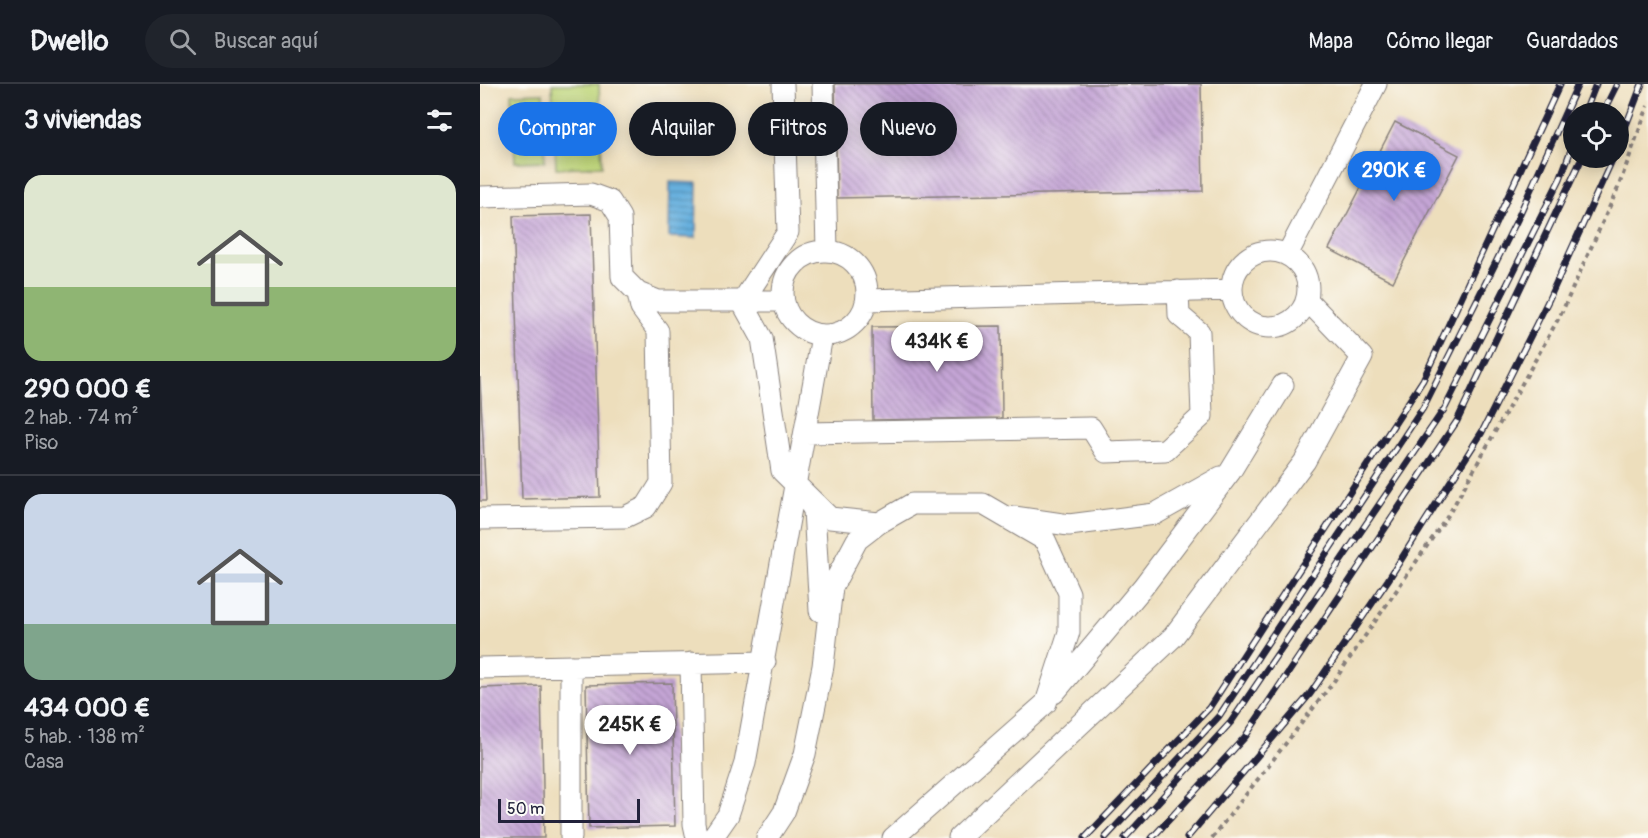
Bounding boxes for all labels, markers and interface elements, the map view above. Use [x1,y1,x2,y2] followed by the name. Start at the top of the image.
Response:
[145,14,565,68] search box
[30,24,109,59] text: Dwello
[166,25,199,58] icon: search
[214,27,319,55] text: Buscar aquí
[1308,28,1353,55] text: Mapa
[1386,28,1493,55] text: Cómo llegar
[1526,28,1618,55] text: Guardados
[498,102,617,156] chip: Comprar
[629,102,736,156] chip: Alquilar
[748,102,848,156] chip: Filtros
[860,102,957,156] chip: Nuevo
[1563,102,1629,168] map controls
[1563,102,1629,168] button: locate
[24,104,141,136] text: 3 viviendas
[423,104,456,137] icon: filters
[1345,151,1443,202] pin: 290K €
[1362,158,1426,183] text: 290K €
[186,214,294,322] icon: home
[888,322,986,373] pin: 434K €
[905,329,969,354] text: 434K €
[24,373,151,405] text: 290 000 €
[24,405,139,430] text: 2 hab. · 74 m²
[24,430,58,455] text: Piso
[186,533,294,641] icon: home
[24,692,150,724] text: 434 000 €
[581,705,679,756] pin: 245K €
[598,712,662,737] text: 245K €
[24,724,145,749] text: 5 hab. · 138 m²
[24,749,64,774] text: Casa
[498,796,640,824] scale bar
[507,799,544,819] text: 50 m

